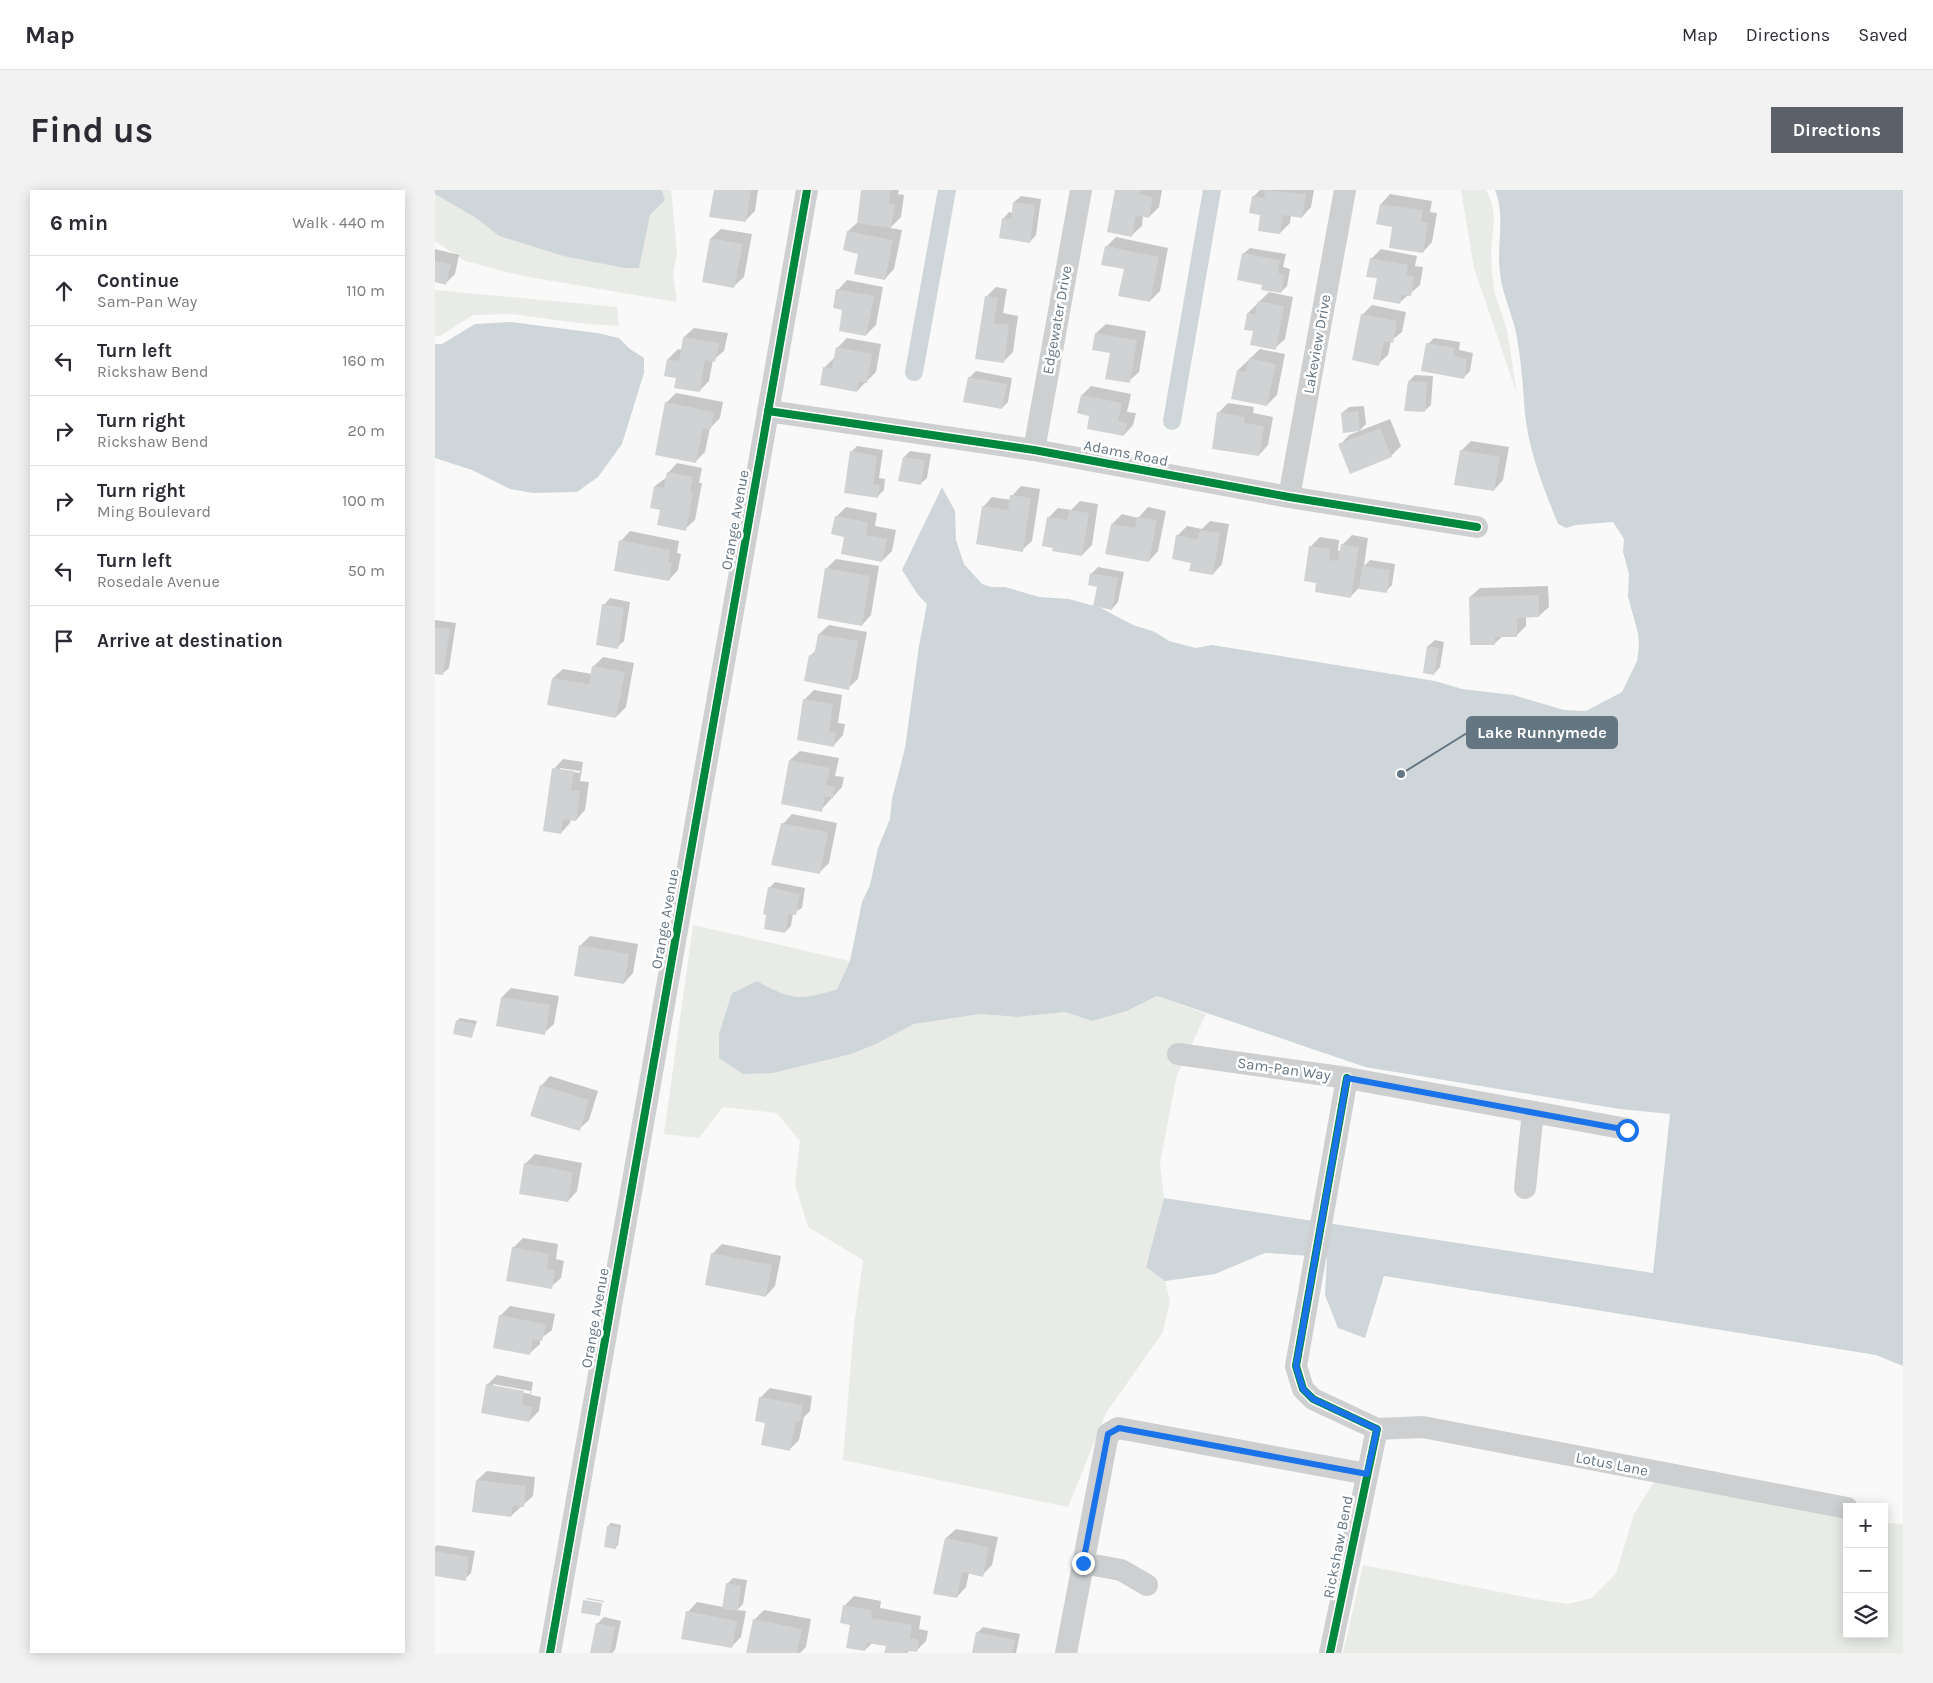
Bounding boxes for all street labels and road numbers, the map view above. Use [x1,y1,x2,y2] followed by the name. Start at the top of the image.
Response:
[1039,264,1075,376] street label: Edgewater Drive
[1299,293,1335,395] street label: Lakeview Drive
[1082,436,1170,470] street label: Adams Road
[717,468,753,572] street label: Orange Avenue
[647,867,683,971] street label: Orange Avenue
[1236,1054,1332,1084] street label: Sam-Pan Way
[577,1266,613,1370] street label: Orange Avenue
[1574,1448,1650,1480] street label: Lotus Lane
[1319,1494,1357,1600] street label: Rickshaw Bend

